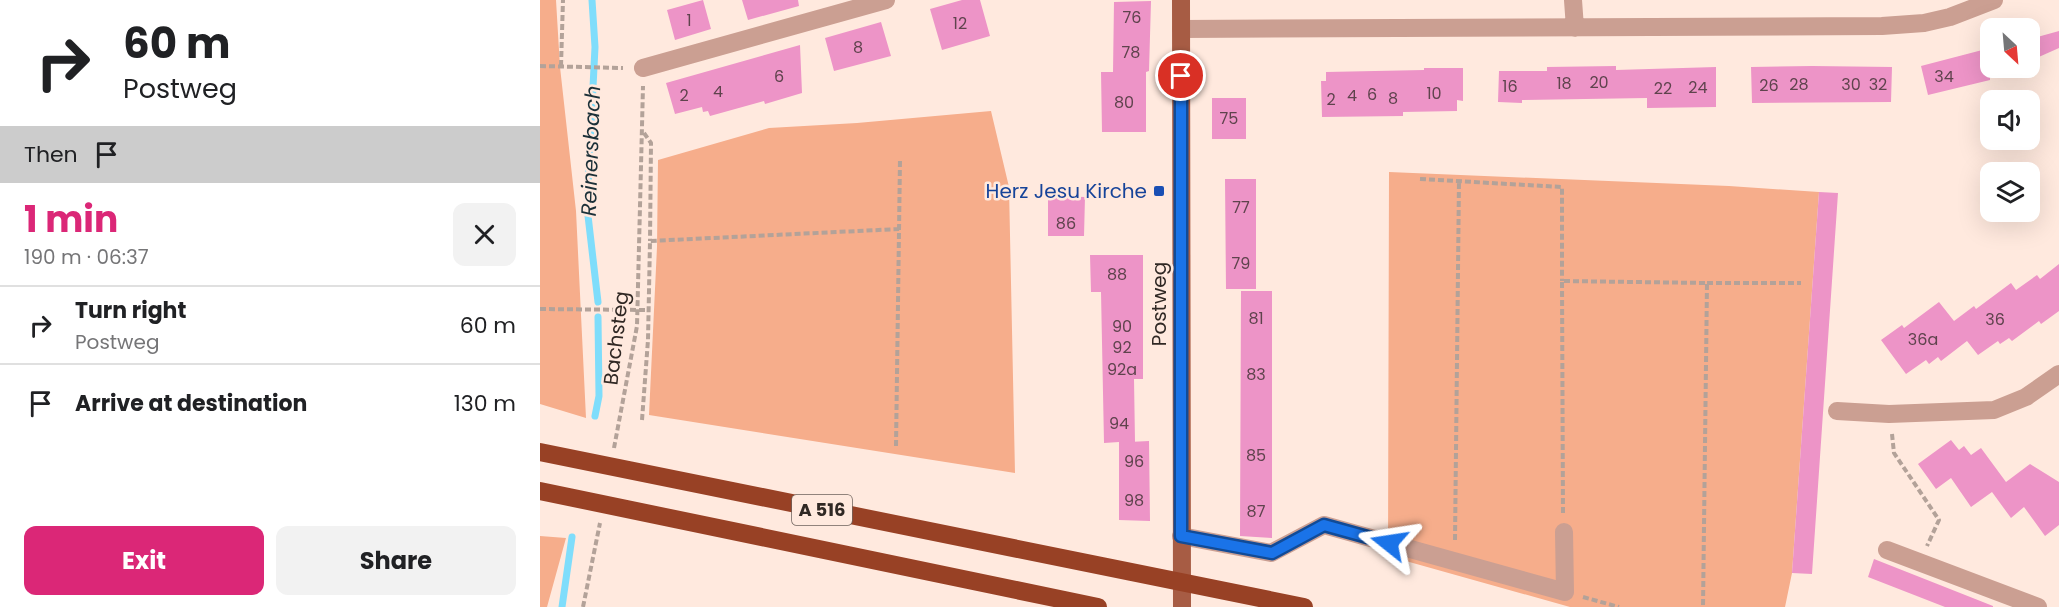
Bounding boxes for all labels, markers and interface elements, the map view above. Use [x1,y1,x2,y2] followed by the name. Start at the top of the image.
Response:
[1123,6,1141,29] house number: 76
[686,9,692,32] house number: 1
[953,12,967,35] house number: 12
[123,14,231,73] text: 60 m
[1980,18,2040,78] north arrow
[1980,18,2040,222] map controls
[24,24,102,102] icon: right
[853,36,863,59] house number: 8
[1122,41,1140,64] house number: 78
[1155,50,1206,101] pin
[1164,59,1197,92] icon: arrive
[774,65,784,88] house number: 6
[1934,65,1954,88] house number: 34
[123,70,237,107] text: Postweg
[1589,71,1609,94] house number: 20
[1556,72,1572,95] house number: 18
[1789,73,1809,96] house number: 28
[1841,73,1861,96] house number: 30
[1869,73,1887,96] house number: 32
[1759,74,1779,97] house number: 26
[1502,75,1518,98] house number: 16
[1688,76,1708,99] house number: 24
[1654,77,1672,100] house number: 22
[713,80,723,103] house number: 4
[1426,82,1442,105] house number: 10
[1367,83,1377,106] house number: 6
[679,84,689,107] house number: 2
[1347,84,1357,107] house number: 4
[574,85,607,217] water label: Reinersbach
[1388,87,1398,110] house number: 8
[1326,88,1336,111] house number: 2
[1980,90,2040,150] button: sound
[1114,91,1134,114] house number: 80
[1220,107,1238,130] house number: 75
[90,138,123,171] icon: arrive
[24,139,78,170] text: Then
[1980,162,2040,222] button: layers
[986,177,1147,205] place label: Herz Jesu Kirche
[1152,184,1166,198] marker: Herz Jesu Kirche
[24,194,118,245] text: 1 min
[1232,196,1250,219] house number: 77
[453,203,516,266] button: close
[1056,212,1076,235] house number: 86
[24,243,149,271] text: 190 m · 06:37
[1232,252,1250,275] house number: 79
[1145,262,1173,346] street label: Postweg
[1107,263,1127,286] house number: 88
[596,289,636,387] street label: Bachsteg
[75,295,186,326] text: Turn right
[1248,307,1264,330] house number: 81
[1985,308,2005,331] house number: 36
[24,309,57,342] icon: right
[460,310,516,341] text: 60 m
[1112,315,1132,338] house number: 90
[75,328,159,356] text: Postweg
[1908,328,1938,351] house number: 36a
[1112,336,1132,359] house number: 92
[1107,358,1137,381] house number: 92a
[1246,363,1266,386] house number: 83
[24,387,57,420] icon: arrive
[75,388,307,419] text: Arrive at destination
[454,388,516,419] text: 130 m
[1109,412,1129,435] house number: 94
[1246,444,1266,467] house number: 85
[1124,450,1144,473] house number: 96
[1124,489,1144,512] house number: 98
[792,495,852,525] road number: A 516
[1247,500,1266,523] house number: 87
[1357,511,1421,575] position arrow
[24,526,264,595] button: Exit
[276,526,516,595] button: Share

